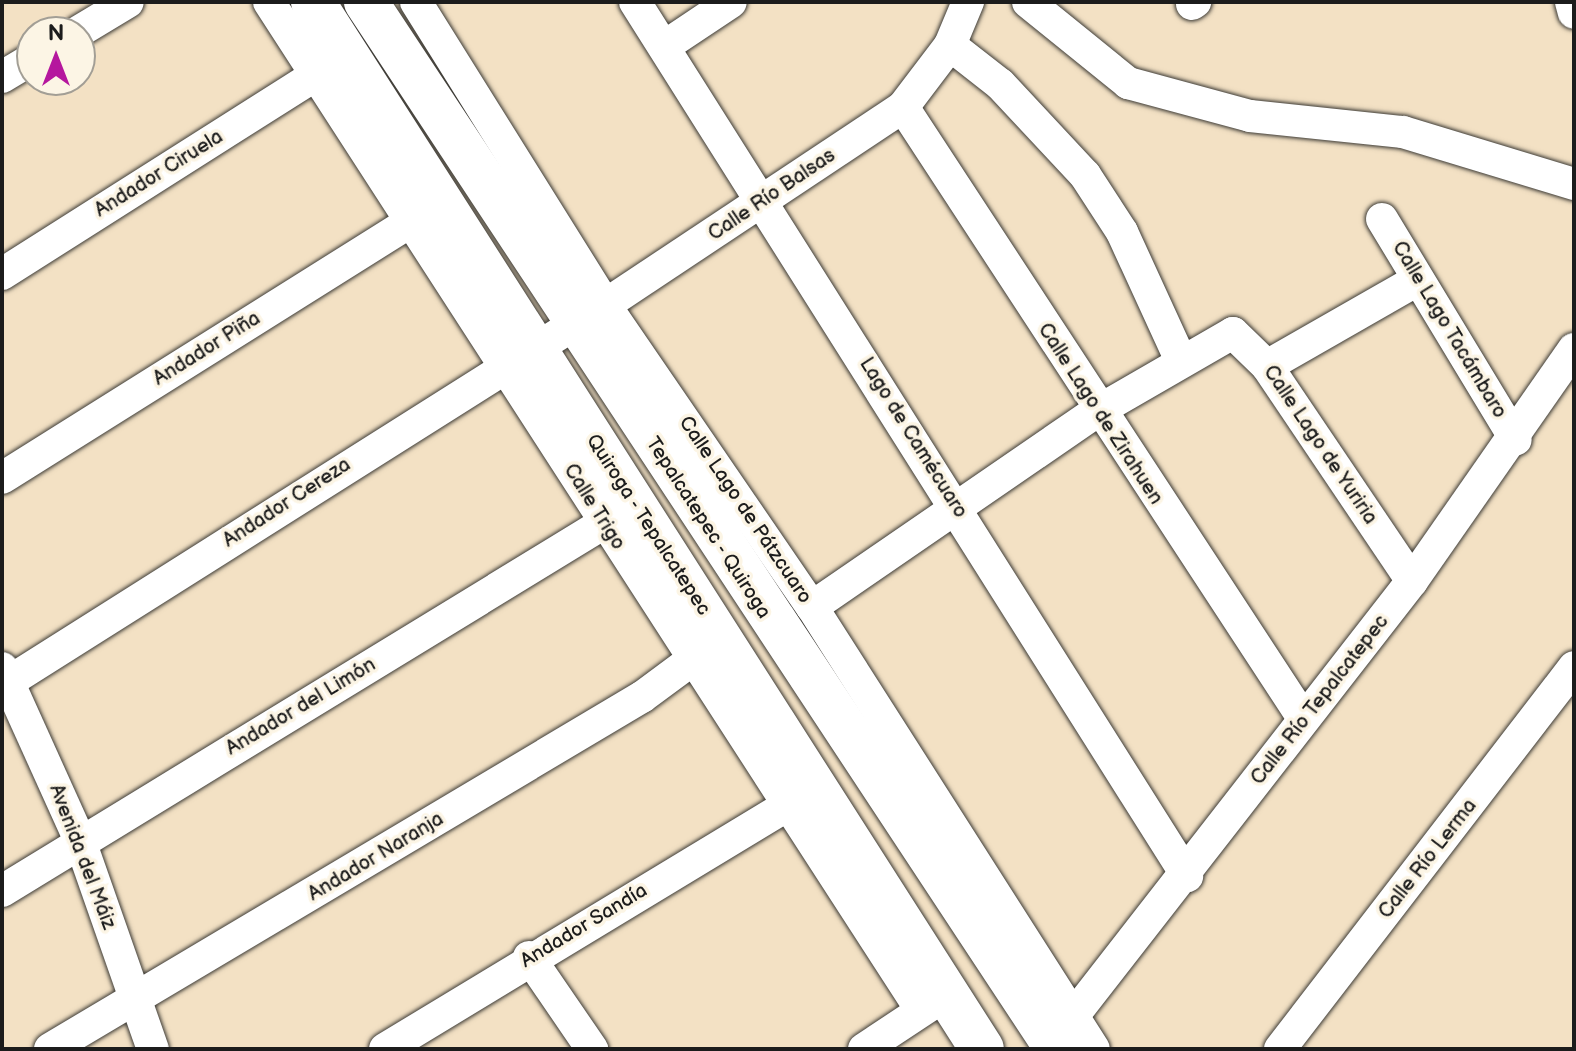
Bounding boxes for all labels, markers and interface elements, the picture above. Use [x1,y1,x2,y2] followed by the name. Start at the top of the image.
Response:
[16,16,96,96] north arrow
[48,20,64,47] text: N
[91,125,227,223] street label: Andador Ciruela
[704,144,840,246] street label: Calle Río Balsas
[1386,237,1512,423] street label: Calle Lago Tacámbaro
[149,307,265,391] street label: Andador Piña
[1032,319,1168,509] street label: Calle Lago de Zirahuen
[854,353,972,523] street label: Lago de Camécuaro
[1258,360,1382,530] street label: Calle Lago de Yuriria
[673,412,817,608] street label: Calle Lago de Pátzcuaro
[580,429,716,621] street label: Quiroga - Tepalcatepec
[640,432,776,624] street label: Tepalcatepec - Quiroga
[219,453,355,553] street label: Andador Cereza
[558,459,630,555] street label: Calle Trigo
[1246,610,1394,790] street label: Calle Río Tepalcatepec
[222,653,380,761] street label: Andador del Limón
[43,781,121,933] street label: Avenida del Máiz
[1374,794,1482,924] street label: Calle Río Lerma
[304,807,448,907] street label: Andador Naranja
[516,879,652,973] street label: Andador Sandía

